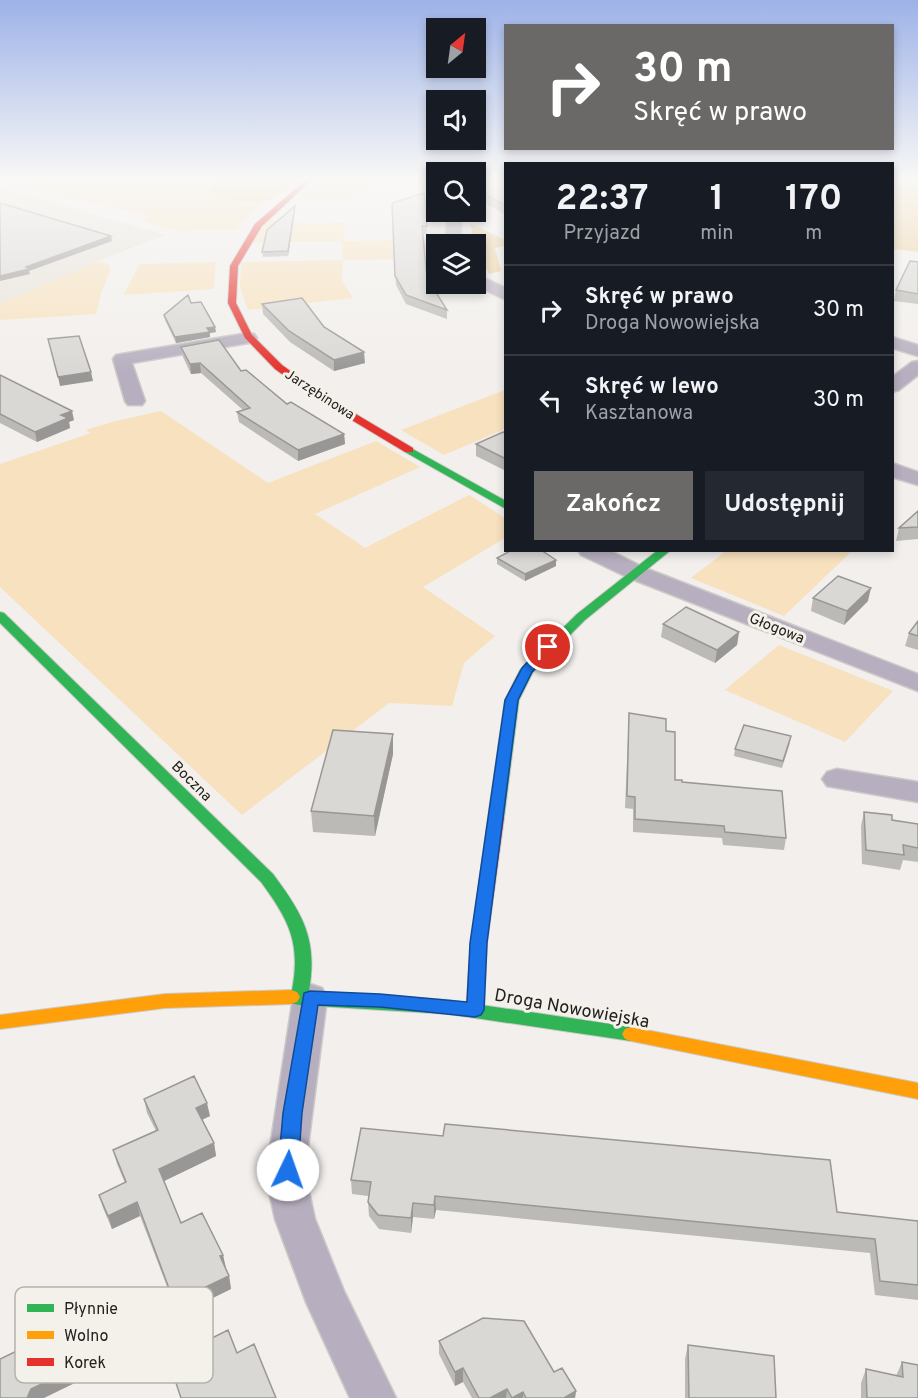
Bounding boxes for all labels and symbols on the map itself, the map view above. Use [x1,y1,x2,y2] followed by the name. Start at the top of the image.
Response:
[426,18,486,78] north arrow
[281,367,357,424] street label: Jarzębinowa
[746,610,807,649] street label: Głogowa
[522,621,573,672] pin
[167,758,215,806] street label: Boczna
[492,985,651,1034] street label: Droga Nowowiejska
[256,1138,320,1202] position arrow
[15,1287,213,1383] legend
[64,1300,118,1320] text: Płynnie
[64,1327,108,1347] text: Wolno
[64,1354,106,1374] text: Korek

